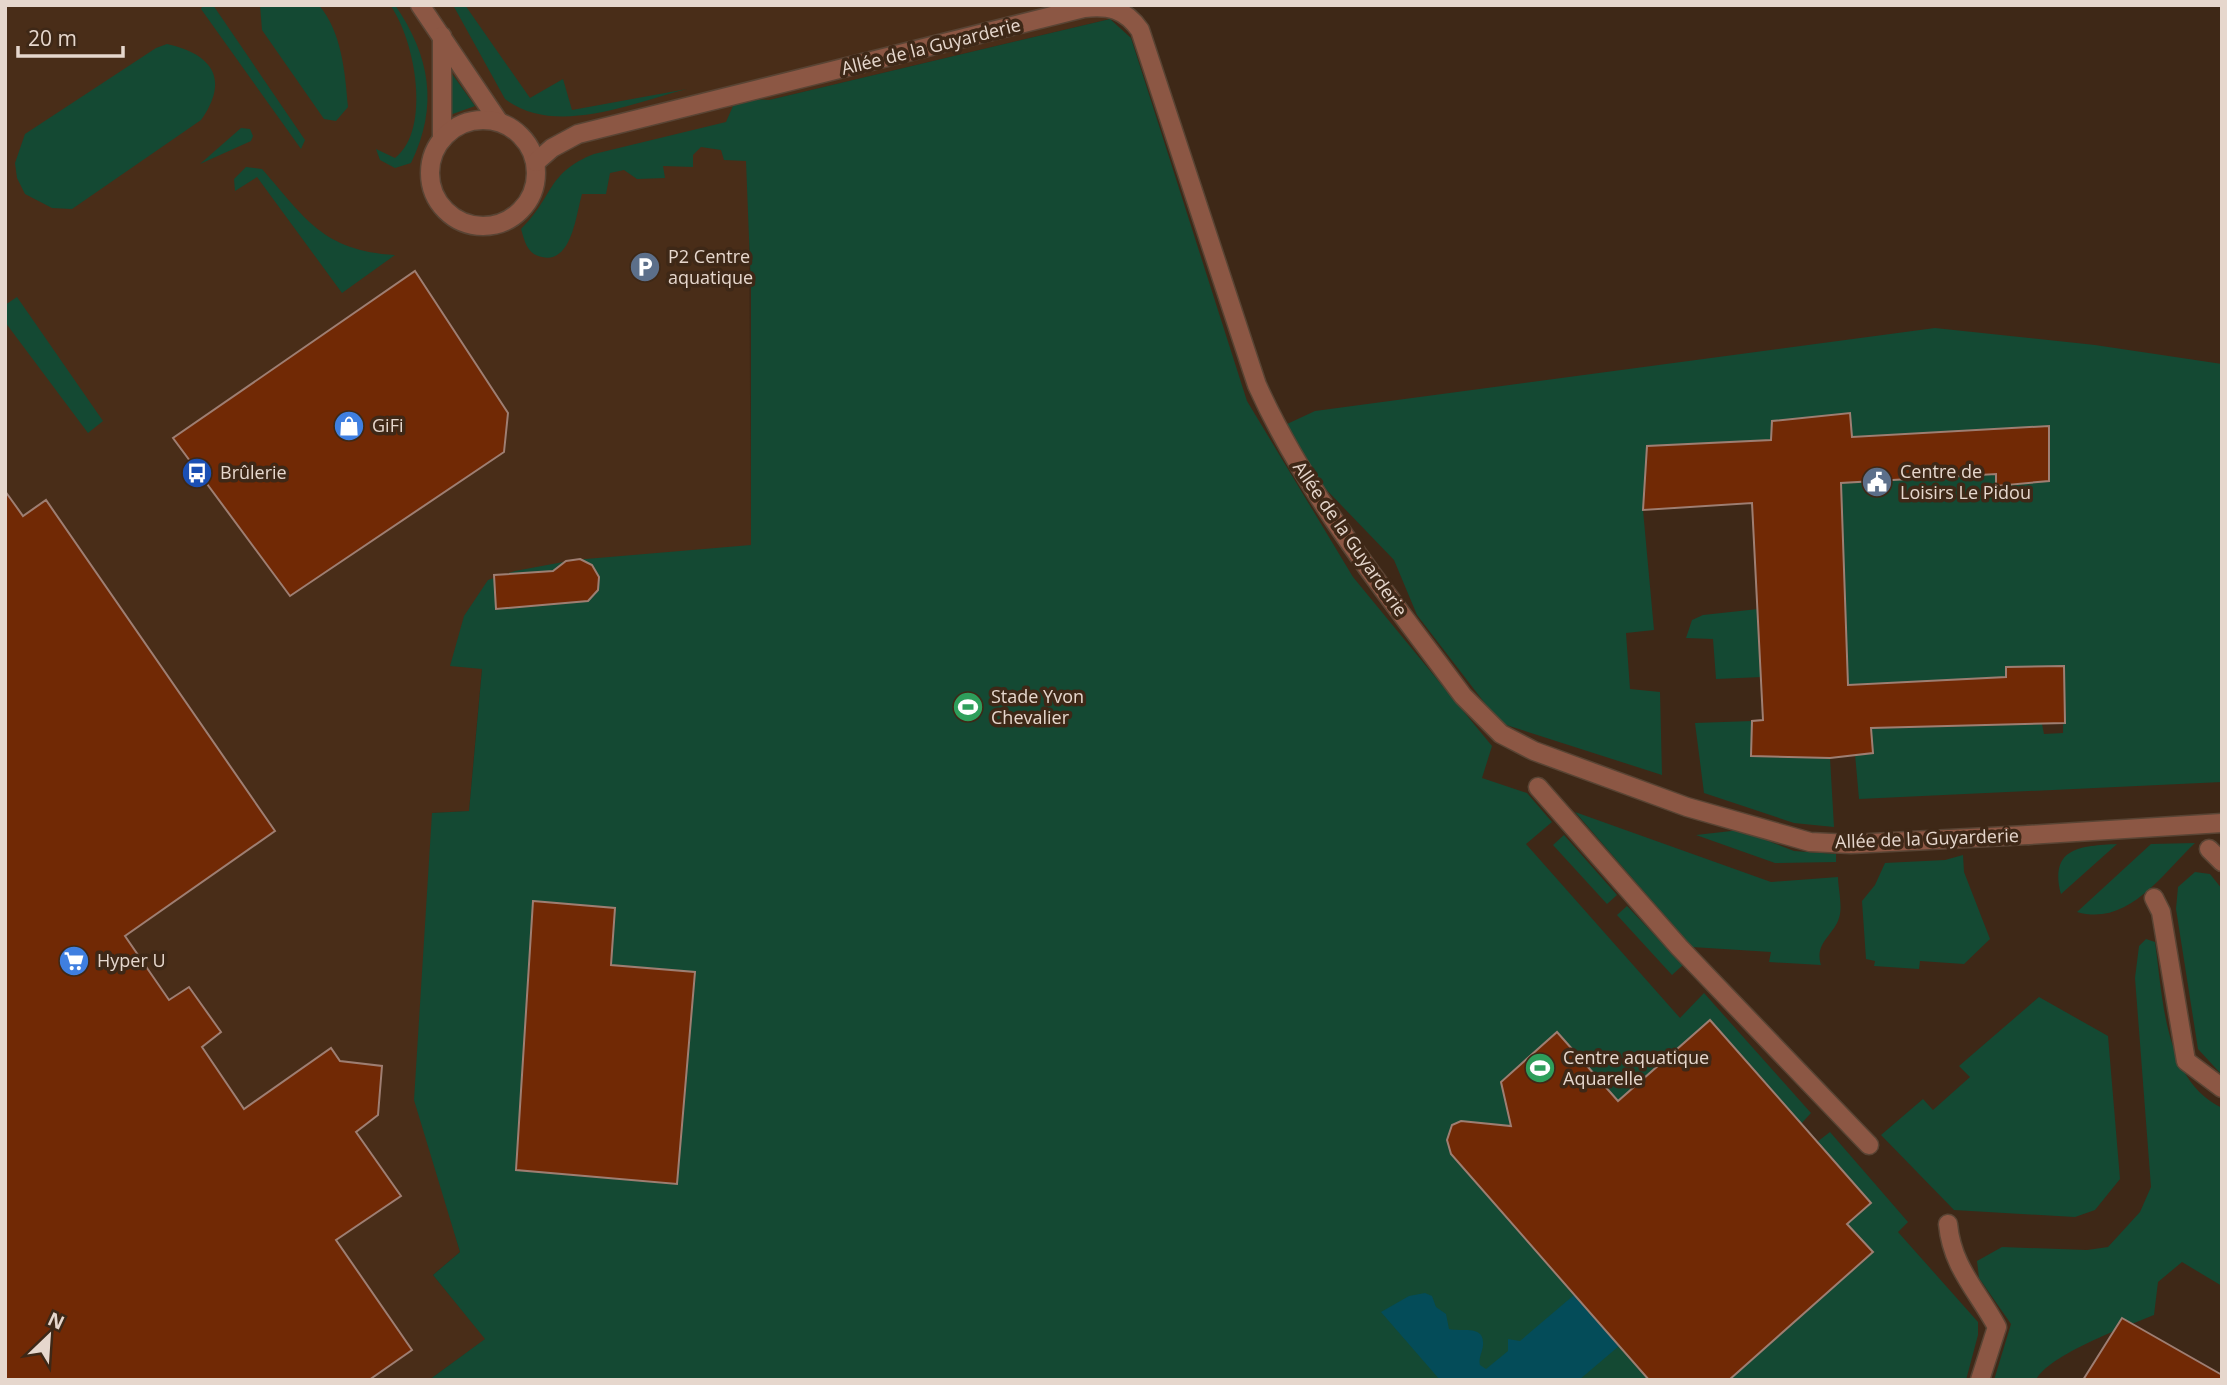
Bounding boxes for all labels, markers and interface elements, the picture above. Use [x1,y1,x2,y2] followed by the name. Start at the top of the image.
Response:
[839,12,1023,80] street label: Allée de la Guyarderie
[18,14,122,58] scale bar
[28,24,77,52] text: 20 m
[668,244,753,289] place label: P2 Centre aquatique
[628,250,662,284] parking icon: P2 Centre aquatique
[332,409,366,443] shop icon: GiFi
[372,413,403,437] place label: GiFi
[180,456,214,490] bus stop icon: Brûlerie
[1288,456,1413,621] street label: Allée de la Guyarderie
[1900,459,2031,504] place label: Centre de Loisirs Le Pidou
[220,460,287,484] place label: Brûlerie
[1860,465,1894,499] public building icon: Centre de Loisirs Le Pidou
[991,684,1084,729] place label: Stade Yvon Chevalier
[951,690,985,724] sports icon: Stade Yvon Chevalier
[1835,823,2019,853] street label: Allée de la Guyarderie
[57,944,91,978] supermarket icon: Hyper U
[97,948,166,972] place label: Hyper U
[1563,1045,1709,1090] place label: Centre aquatique Aquarelle
[1523,1051,1557,1085] sports icon: Centre aquatique Aquarelle
[14,1301,84,1371] north arrow
[44,1306,69,1336] text: N

